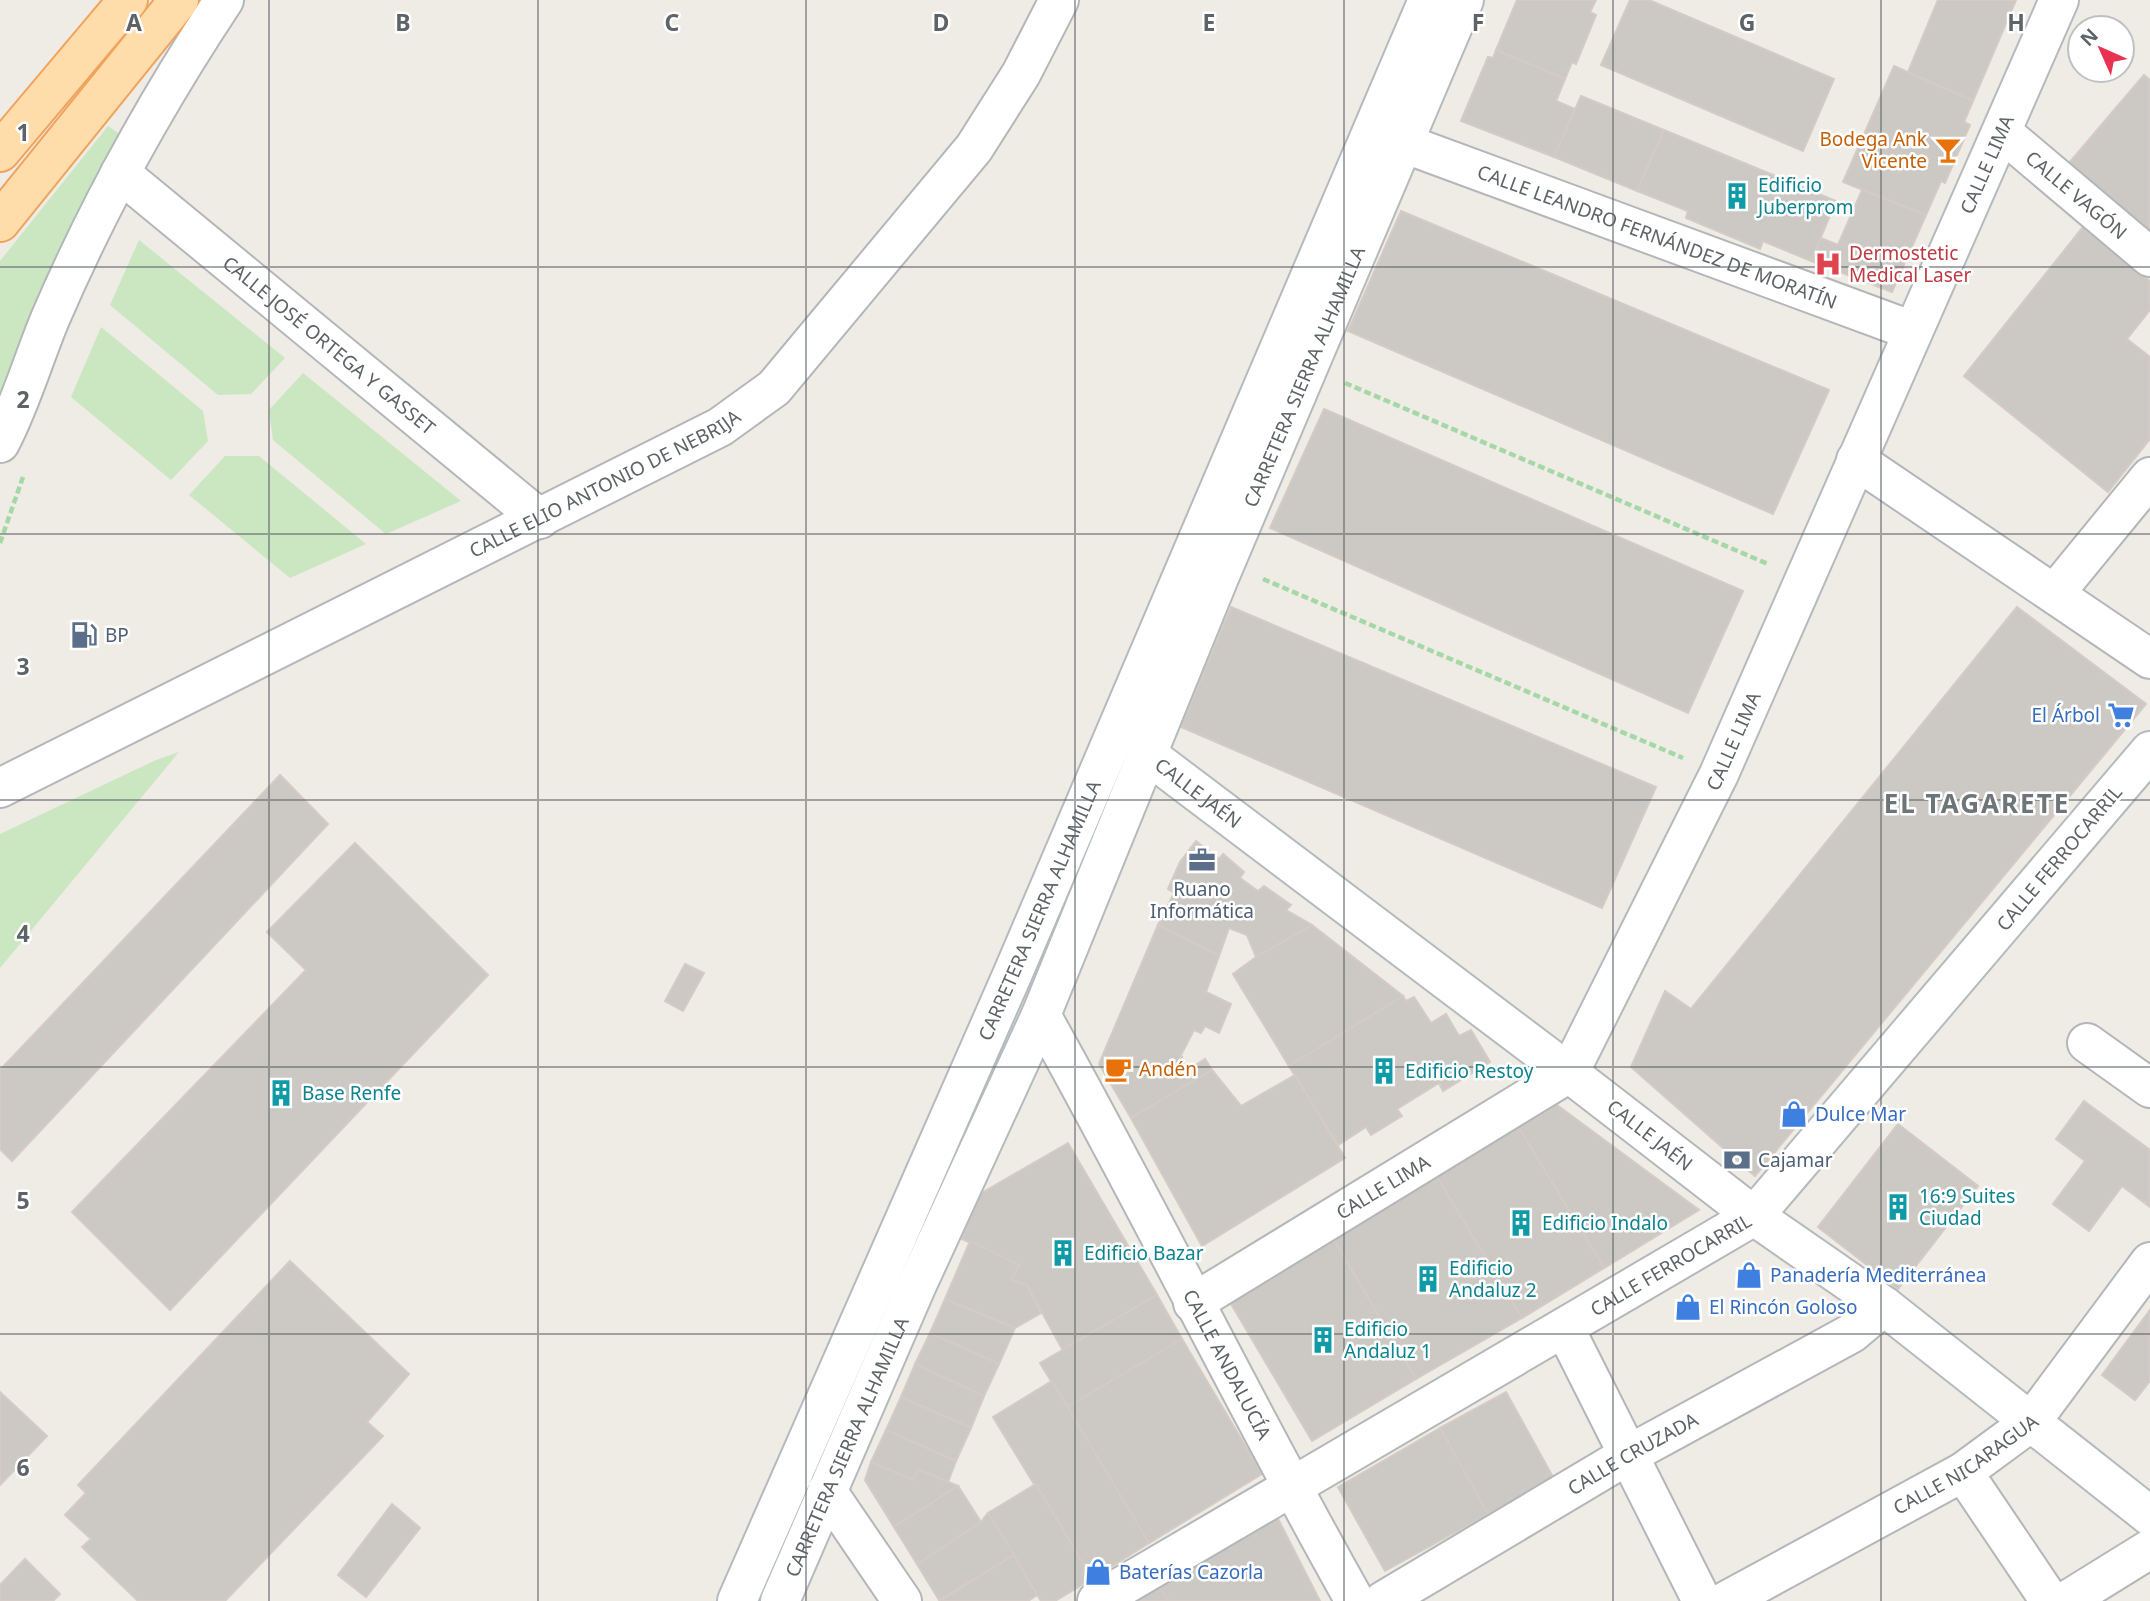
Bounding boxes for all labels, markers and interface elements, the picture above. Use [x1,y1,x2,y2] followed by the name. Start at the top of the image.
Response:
[126,6,142,38] text: A
[395,6,411,38] text: B
[665,6,680,38] text: C
[933,6,949,38] text: D
[1203,6,1215,38] text: E
[1472,6,1484,38] text: F
[1739,6,1755,38] text: G
[2007,6,2025,38] text: H
[2066,14,2136,84] north arrow
[2074,22,2104,52] text: N
[1954,110,2020,218] street label: CALLE LIMA
[16,116,30,148] text: 1
[1819,126,1927,174] place label: Bodega Ank Vicente
[1933,135,1963,165] bar icon: Bodega Ank Vicente
[2020,145,2133,245] street label: CALLE VAGÓN
[1474,159,1841,315] street label: CALLE LEANDRO FERNÁNDEZ DE MORATÍN
[1756,172,1854,220] place label: Edificio Juberprom
[1722,181,1752,211] building icon: Edificio Juberprom
[1849,240,1972,288] place label: Dermostetic Medical Laser
[1237,242,1371,511] street label: CARRETERA SIERRA ALHAMILLA
[1813,249,1843,279] hospital icon: Dermostetic Medical Laser
[217,250,441,441] street label: CALLE JOSÉ ORTEGA Y GASSET
[16,383,30,415] text: 2
[465,403,746,564] street label: CALLE ELIO ANTONIO DE NEBRIJA
[69,620,99,650] fuel station icon: BP
[105,622,129,648] place label: BP
[16,650,30,682] text: 3
[1700,687,1767,795] street label: CALLE LIMA
[2106,700,2136,730] supermarket icon: El Árbol
[2032,702,2100,728] place label: El Árbol
[1150,752,1247,834] street label: CALLE JAÉN
[972,775,1107,1045] street label: CARRETERA SIERRA ALHAMILLA
[1990,780,2128,936] street label: CALLE FERROCARRIL
[1884,785,2070,821] district label: EL TAGARETE
[1187,845,1217,875] office icon: Ruano Informática
[1150,876,1254,924] place label: Ruano Informática
[16,917,30,949] text: 4
[1103,1054,1133,1084] cafe icon: Andén
[1139,1056,1197,1082] place label: Andén
[1369,1056,1399,1086] building icon: Edificio Restoy
[1405,1058,1534,1084] place label: Edificio Restoy
[266,1078,296,1108] building icon: Base Renfe
[302,1080,401,1106] place label: Base Renfe
[1602,1093,1698,1177] street label: CALLE JAÉN
[1779,1099,1809,1129] shop icon: Dulce Mar
[1815,1101,1906,1127] place label: Dulce Mar
[1722,1145,1752,1175] bank icon: Cajamar
[1758,1147,1833,1173] place label: Cajamar
[1331,1148,1436,1225] street label: CALLE LIMA
[1919,1183,2015,1231] place label: 16:9 Suites Ciudad
[16,1184,30,1216] text: 5
[1883,1192,1913,1222] building icon: 16:9 Suites Ciudad
[1585,1207,1756,1322] street label: CALLE FERROCARRIL
[1506,1208,1536,1238] building icon: Edificio Indalo
[1542,1210,1668,1236] place label: Edificio Indalo
[1048,1238,1078,1268] building icon: Edificio Bazar
[1084,1240,1204,1266] place label: Edificio Bazar
[1449,1255,1537,1303] place label: Edificio Andaluz 2
[1734,1260,1764,1290] shop icon: Panadería Mediterránea
[1770,1262,1987,1288] place label: Panadería Mediterránea
[1413,1264,1443,1294] building icon: Edificio Andaluz 2
[1177,1285,1278,1445] street label: CALLE ANDALUCÍA
[1673,1292,1703,1322] shop icon: El Rincón Goloso
[1709,1294,1858,1320] place label: El Rincón Goloso
[779,1312,915,1581] street label: CARRETERA SIERRA ALHAMILLA
[1344,1316,1432,1364] place label: Edificio Andaluz 1
[1308,1325,1338,1355] building icon: Edificio Andaluz 1
[1563,1406,1703,1501] street label: CALLE CRUZADA
[1888,1408,2044,1521] street label: CALLE NICARAGUA
[16,1451,30,1483] text: 6
[1083,1557,1113,1587] shop icon: Baterías Cazorla
[1119,1559,1264,1585] place label: Baterías Cazorla

